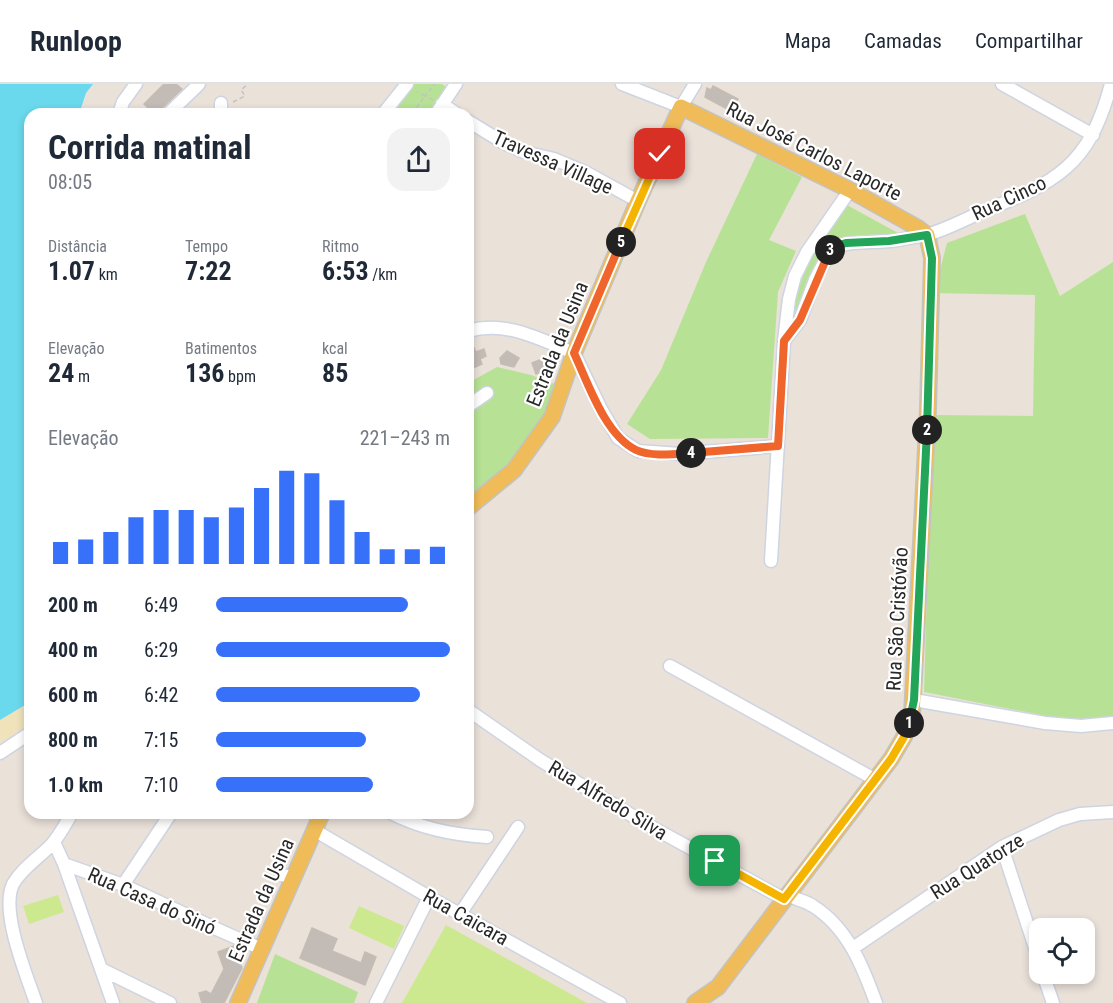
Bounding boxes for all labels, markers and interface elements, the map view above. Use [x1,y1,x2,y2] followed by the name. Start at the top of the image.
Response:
[30,25,122,58] text: Runloop
[785,29,831,53] text: Mapa
[864,29,942,53] text: Camadas
[975,29,1083,53] text: Compartilhar
[722,96,906,206] street label: Rua José Carlos Laporte
[489,125,617,199] street label: Travessa Village
[48,128,251,167] text: Corrida matinal
[387,128,450,191] button: share
[634,128,685,179] pin
[643,137,676,170] icon: check
[48,170,92,194] text: 08:05
[968,170,1050,226] street label: Rua Cinco
[606,227,636,257] pin: 5
[617,232,625,251] text: 5
[815,235,845,265] pin: 3
[48,237,107,256] text: Distância
[185,237,228,256] text: Tempo
[322,237,359,256] text: Ritmo
[826,240,834,259] text: 3
[48,256,95,286] text: 1.07
[185,256,232,286] text: 7:22
[322,256,369,286] text: 6:53
[95,265,118,284] text: km
[369,265,397,284] text: /km
[521,278,593,410] street label: Estrada da Usina
[48,339,105,358] text: Elevação
[185,339,257,358] text: Batimentos
[322,339,348,358] text: kcal
[48,358,74,388] text: 24
[185,358,224,388] text: 136
[322,358,348,388] text: 85
[74,367,90,386] text: m
[224,367,256,386] text: bpm
[912,415,942,445] pin: 2
[923,420,931,439] text: 2
[48,426,119,450] text: Elevação
[360,426,450,450] text: 221–243 m
[676,438,706,468] pin: 4
[687,443,695,462] text: 4
[881,547,913,691] street label: Rua São Cristóvão
[48,593,98,617] text: 200 m
[144,593,178,617] text: 6:49
[48,638,98,662] text: 400 m
[144,638,178,662] text: 6:29
[48,683,98,707] text: 600 m
[144,683,178,707] text: 6:42
[894,708,924,738] pin: 1
[905,713,913,732] text: 1
[48,728,98,752] text: 800 m
[144,728,178,752] text: 7:15
[544,755,672,845] street label: Rua Alfredo Silva
[48,773,103,797] text: 1.0 km
[144,773,178,797] text: 7:10
[926,828,1028,904] street label: Rua Quatorze
[223,835,299,965] street label: Estrada da Usina
[689,835,740,886] pin
[698,844,731,877] icon: arrive
[84,862,220,940] street label: Rua Casa do Sinó
[419,884,513,950] street label: Rua Caicara
[1029,918,1095,984] map controls
[1029,918,1095,984] button: locate

